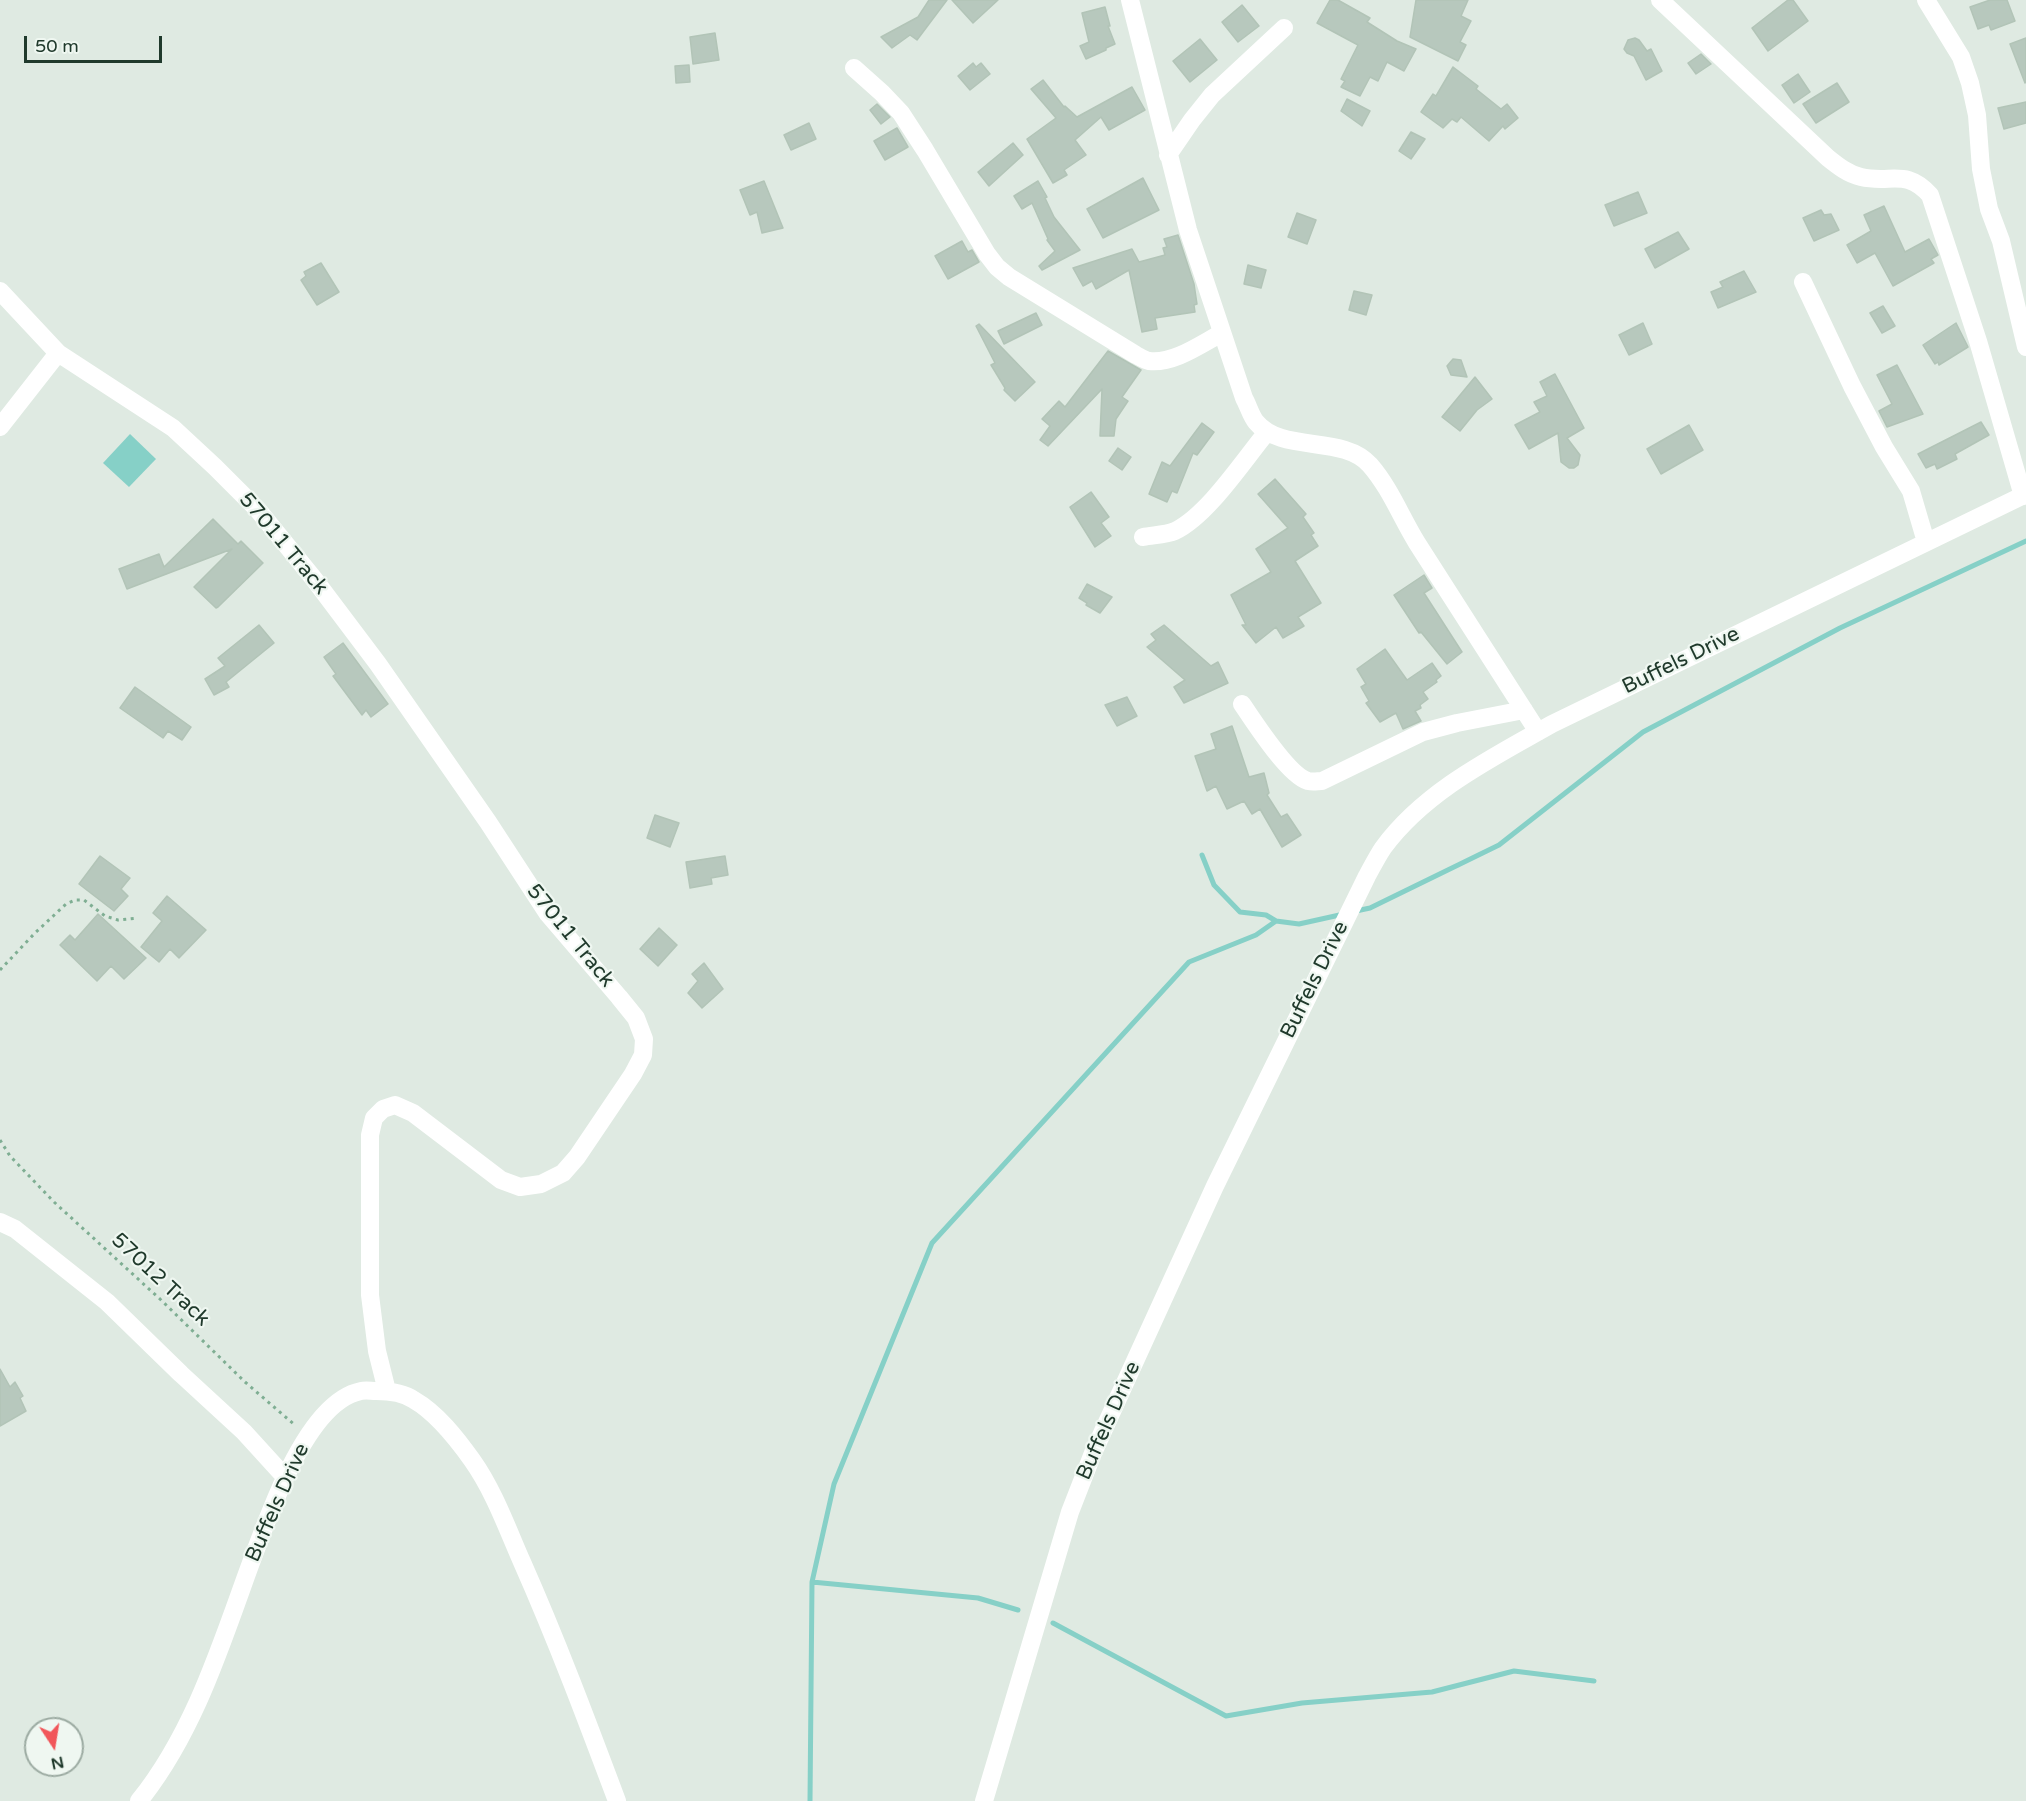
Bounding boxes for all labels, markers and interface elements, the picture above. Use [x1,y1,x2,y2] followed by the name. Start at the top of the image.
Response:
[27,24,165,62] scale bar
[35,35,79,57] text: 50 m
[233,488,333,600] street label: 57011 Track
[1618,622,1744,700] street label: Buffels Drive
[521,879,619,993] street label: 57011 Track
[1276,917,1354,1043] street label: Buffels Drive
[106,1228,214,1332] street label: 57012 Track
[1072,1358,1146,1484] street label: Buffels Drive
[241,1440,315,1566] street label: Buffels Drive
[24,1717,84,1777] north arrow
[49,1752,66,1774] text: N

